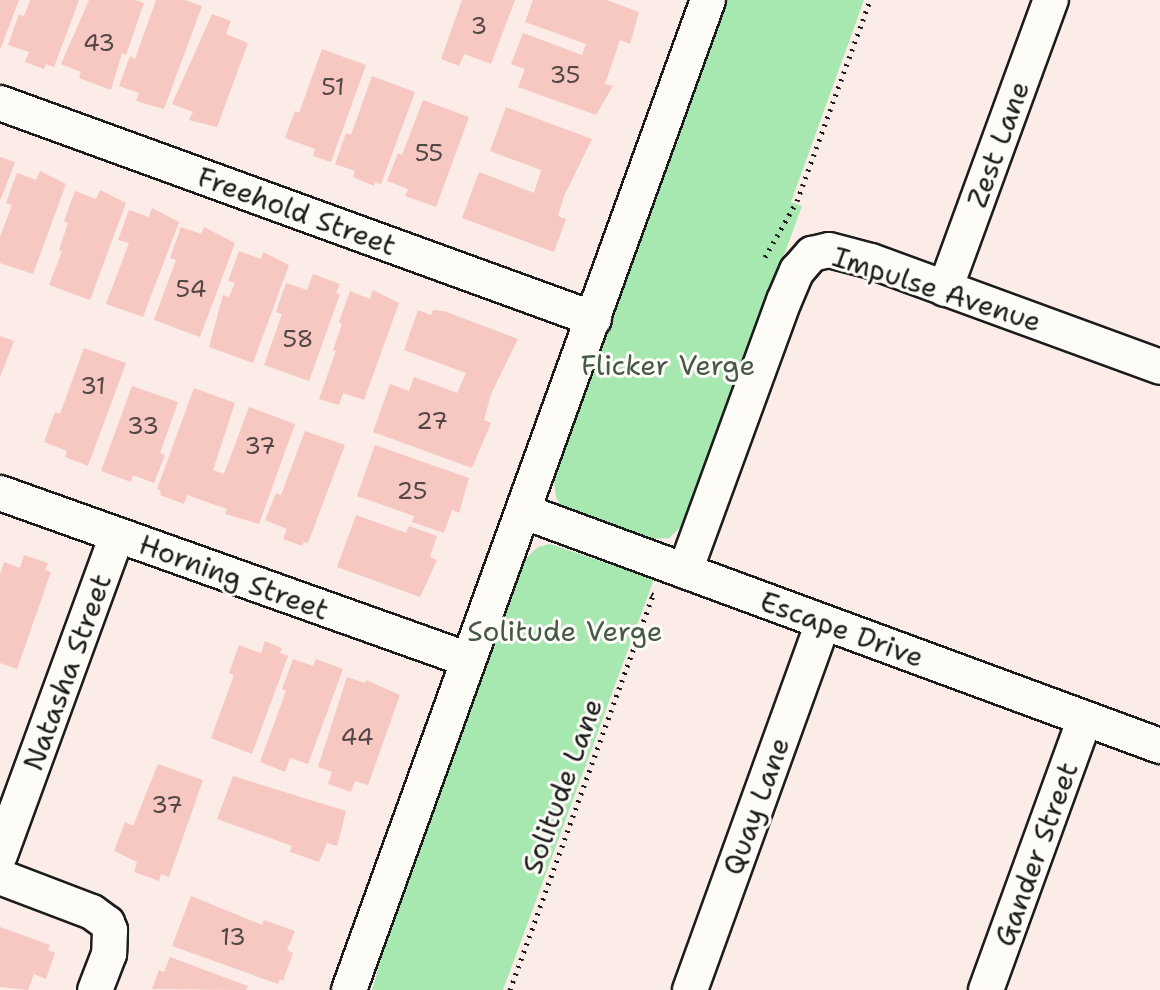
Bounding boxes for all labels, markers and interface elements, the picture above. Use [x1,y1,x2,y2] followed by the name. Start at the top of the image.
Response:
[471,13,487,41] house number: 3
[83,30,115,58] house number: 43
[550,62,580,90] house number: 35
[321,74,345,102] house number: 51
[960,76,1036,212] street label: Zest Lane
[415,140,443,168] house number: 55
[193,160,401,262] street label: Freehold Street
[829,239,1045,339] street label: Impulse Avenue
[176,276,206,304] house number: 54
[283,326,313,354] house number: 58
[581,348,755,382] park label: Flicker Verge
[80,373,106,401] house number: 31
[416,408,448,436] house number: 27
[127,413,159,441] house number: 33
[244,433,276,461] house number: 37
[396,478,428,506] house number: 25
[135,527,333,627] street label: Horning Street
[16,569,118,775] street label: Natasha Street
[756,584,928,674] street label: Escape Drive
[467,614,663,648] park label: Solitude Verge
[515,694,609,878] street label: Solitude Lane
[341,724,373,752] house number: 44
[716,733,796,879] street label: Quay Lane
[987,757,1085,951] street label: Gander Street
[151,792,183,820] house number: 37
[220,924,246,952] house number: 13

